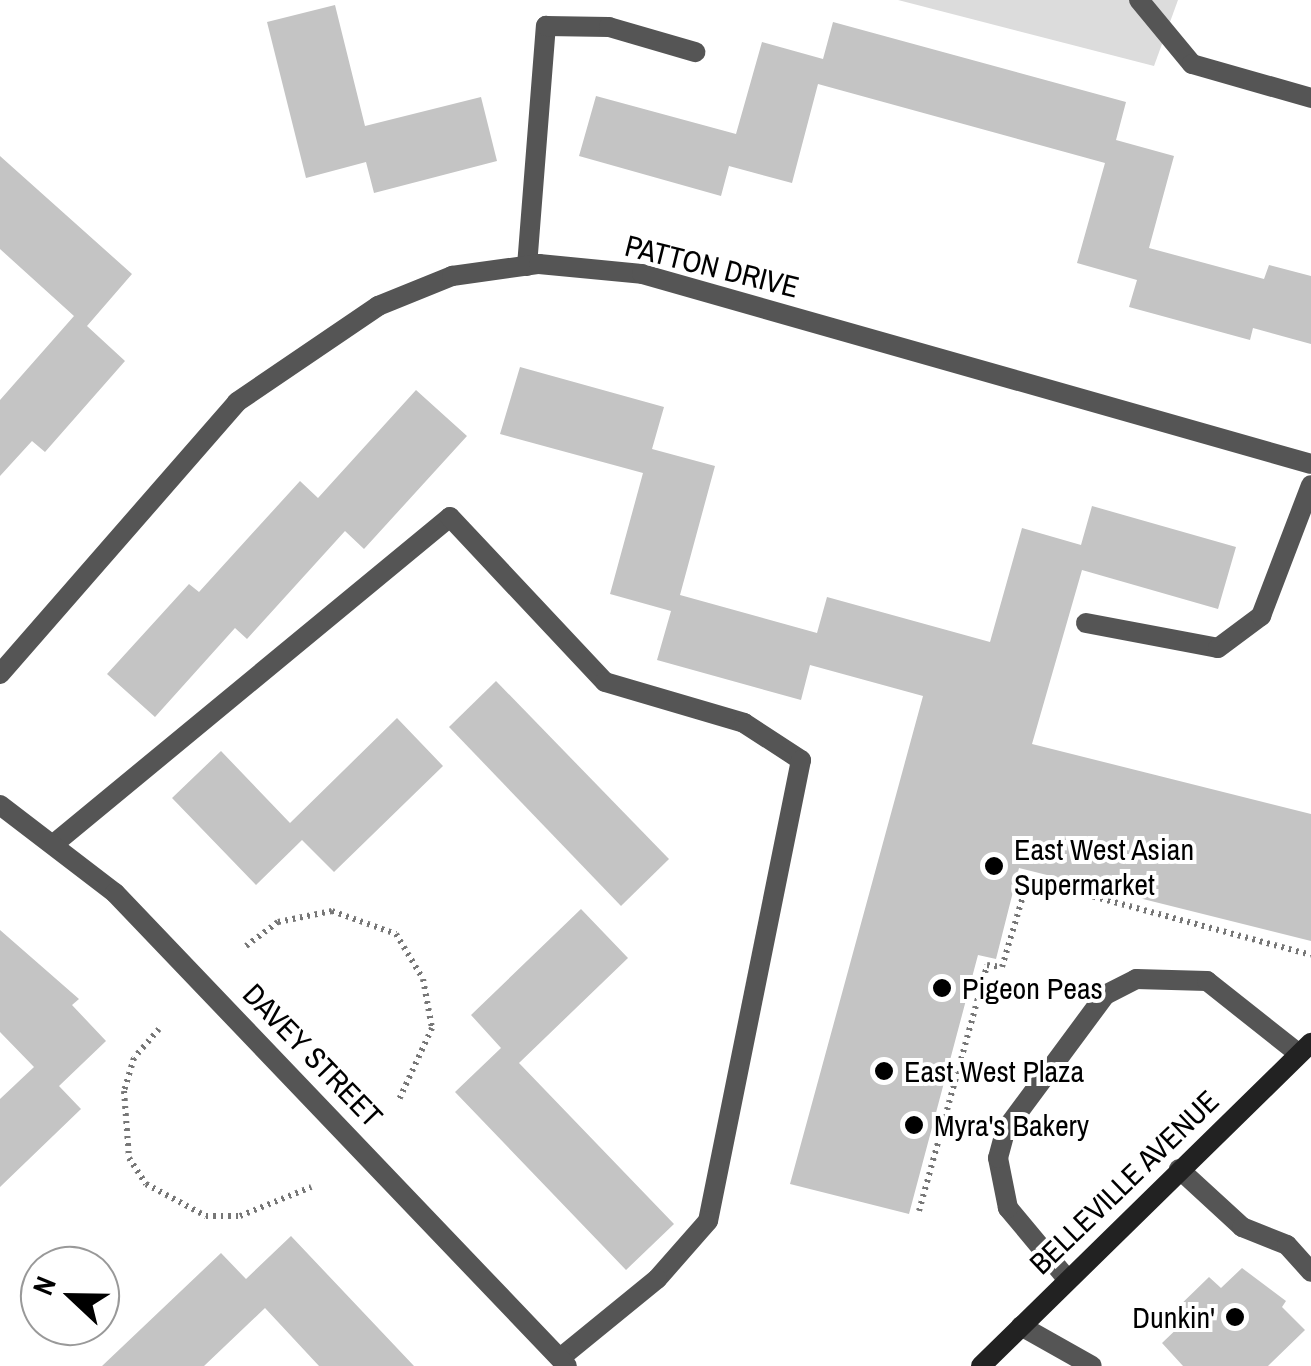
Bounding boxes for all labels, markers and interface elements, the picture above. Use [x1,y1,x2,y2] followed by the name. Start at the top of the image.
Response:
[621,227,803,305] street label: PATTON DRIVE
[1014,831,1195,902] place label: East West Asian Supermarket
[983,855,1005,877] marker: East West Asian Supermarket
[962,970,1103,1006] place label: Pigeon Peas
[236,976,390,1134] street label: DAVEY STREET
[931,977,953,999] marker: Pigeon Peas
[904,1053,1084,1089] place label: East West Plaza
[873,1060,895,1082] marker: East West Plaza
[1022,1082,1226,1282] street label: BELLEVILLE AVENUE
[934,1107,1089,1143] place label: Myra's Bakery
[903,1114,925,1136] marker: Myra's Bakery
[20,1246,120,1346] north arrow
[23,1271,65,1300] text: N
[1132,1299,1215,1335] place label: Dunkin'
[1224,1306,1246,1328] marker: Dunkin'

